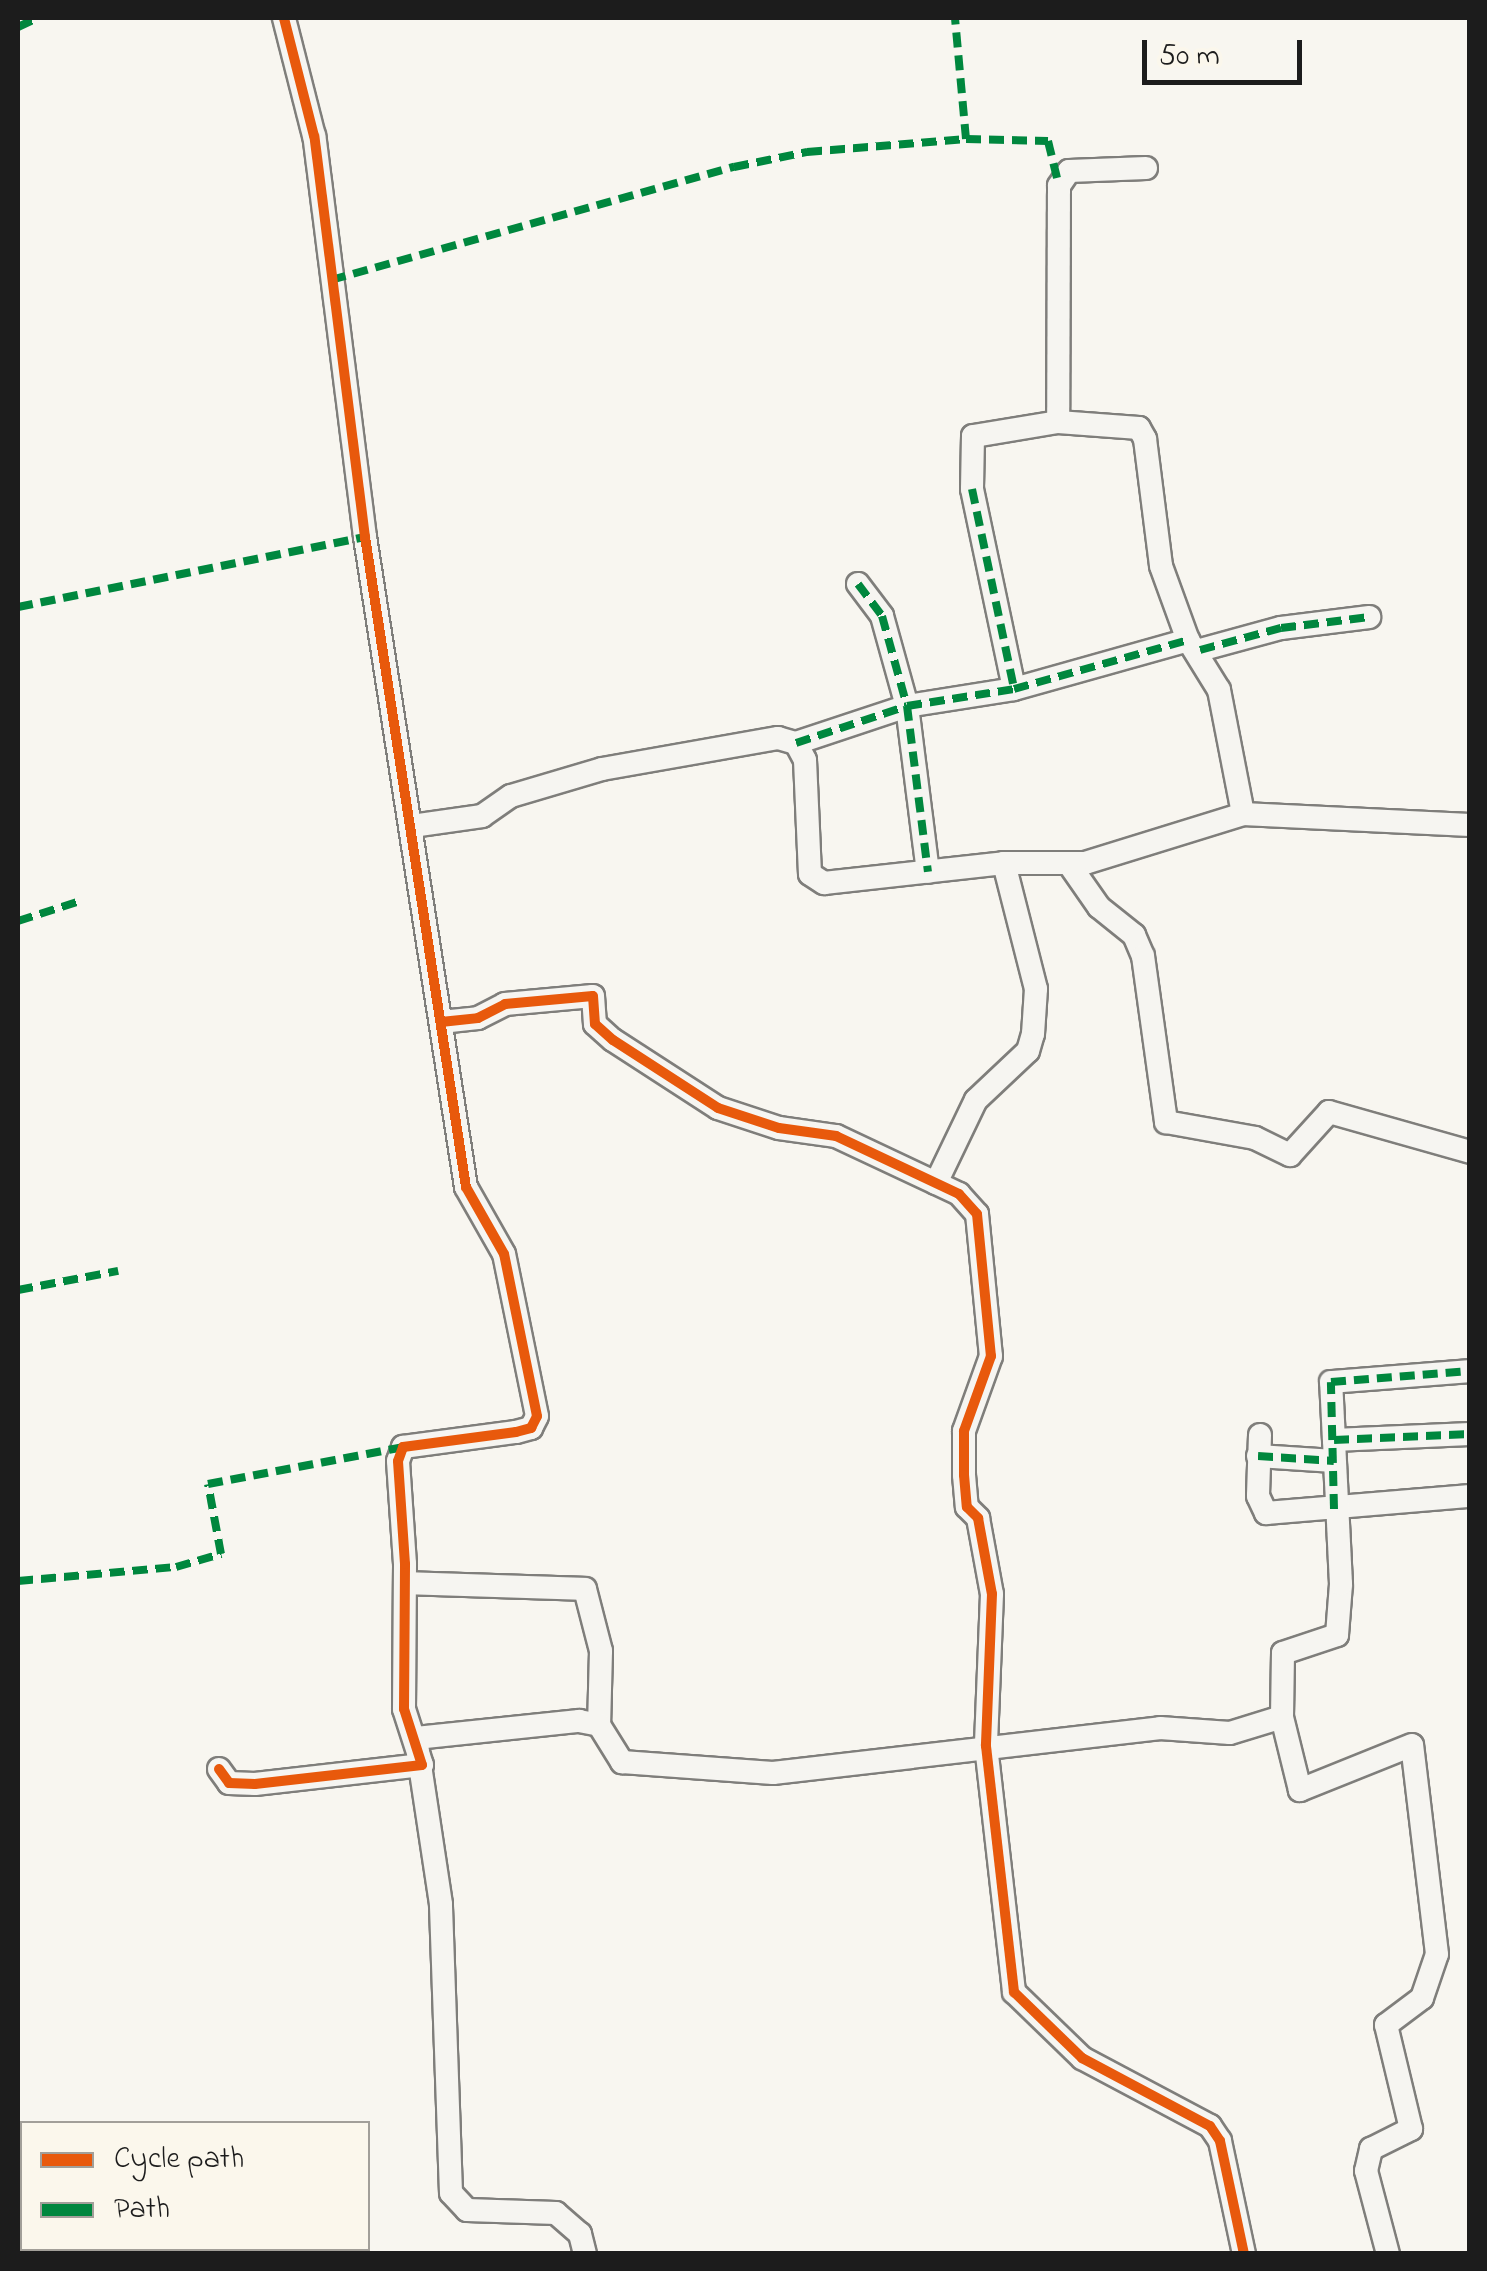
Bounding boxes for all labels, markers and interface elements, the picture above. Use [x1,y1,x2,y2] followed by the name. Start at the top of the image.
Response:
[1147,20,1307,82] scale bar
[1159,35,1220,79] text: 50 m
[20,2121,370,2251] legend
[114,2138,244,2182] text: Cycle path
[114,2188,170,2232] text: Path

